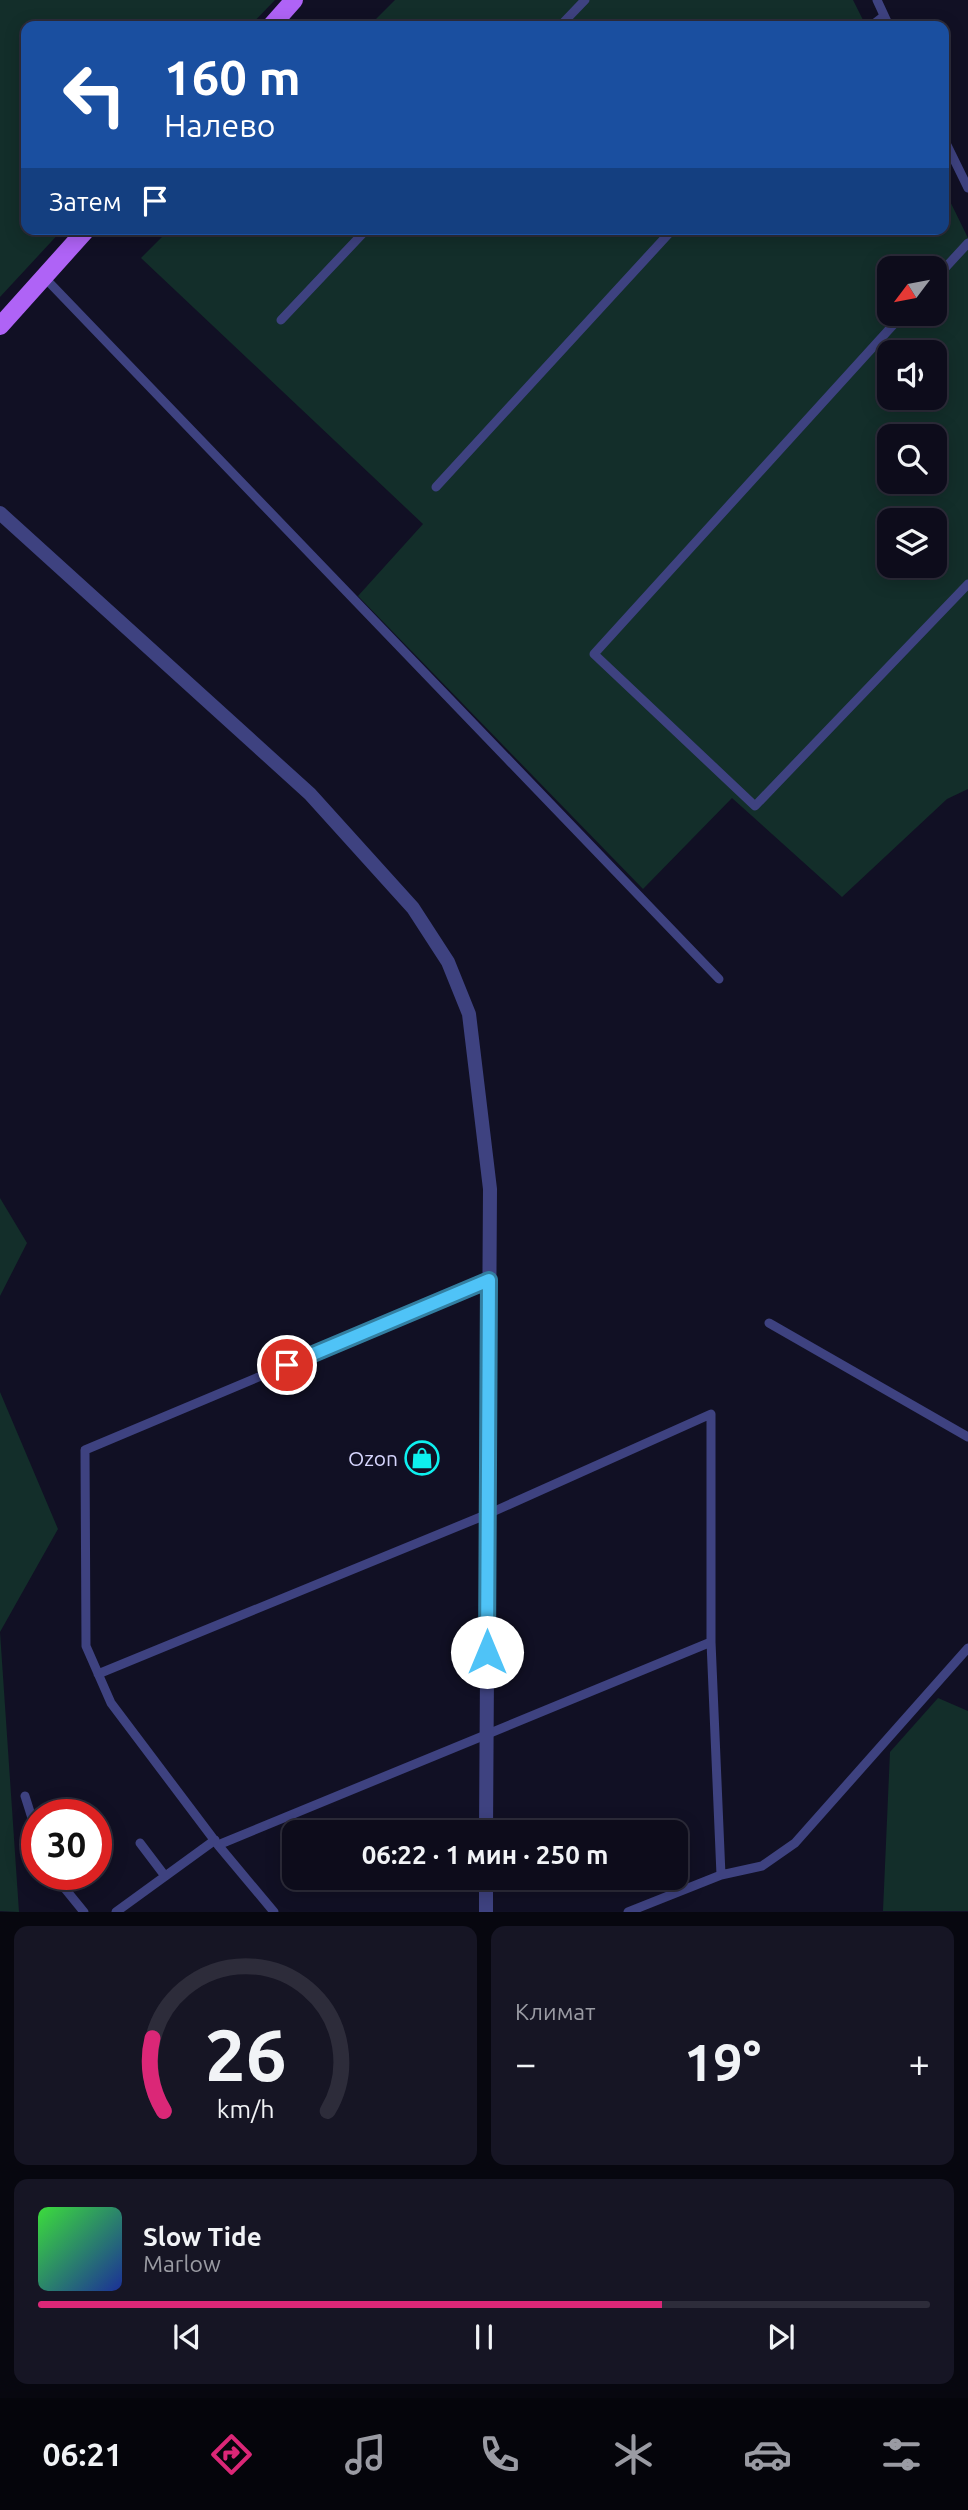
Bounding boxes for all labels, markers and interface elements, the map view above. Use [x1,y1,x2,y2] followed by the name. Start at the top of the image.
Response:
[49,49,140,140] icon: left
[164,49,301,104] text: 160 m
[164,107,276,143] text: Налево
[136,182,174,220] icon: arrive
[49,187,122,216] text: Затем
[877,256,947,326] north arrow
[877,256,947,578] map controls
[877,340,947,410] button: sound
[877,424,947,494] button: search
[877,508,947,578] button: layers
[257,1335,317,1395] pin
[268,1346,306,1384] icon: arrive
[403,1439,441,1477] shop icon: Ozon
[348,1446,398,1470] place label: Ozon
[450,1615,524,1689] position arrow
[21,1799,112,1890] speed limit sign: 30
[362,1840,608,1869] text: 06:22 · 1 мин · 250 m
[515,1999,595,2024] text: Климат
[204,2014,287,2096] text: 26
[684,2033,761,2091] text: 19°
[515,2042,536,2084] text: −
[909,2042,930,2084] text: +
[217,2095,274,2123] text: km/h
[143,2222,262,2251] text: Slow Tide
[143,2251,221,2276] text: Marlow
[168,2318,206,2356] icon: previous
[465,2318,503,2356] icon: pause
[762,2318,800,2356] icon: next
[207,2430,256,2479] icon: directions
[341,2430,390,2479] icon: music
[475,2430,524,2479] icon: phone
[609,2430,658,2479] icon: climate
[743,2430,792,2479] icon: car
[877,2430,926,2479] icon: filters
[42,2436,123,2472] text: 06:21

